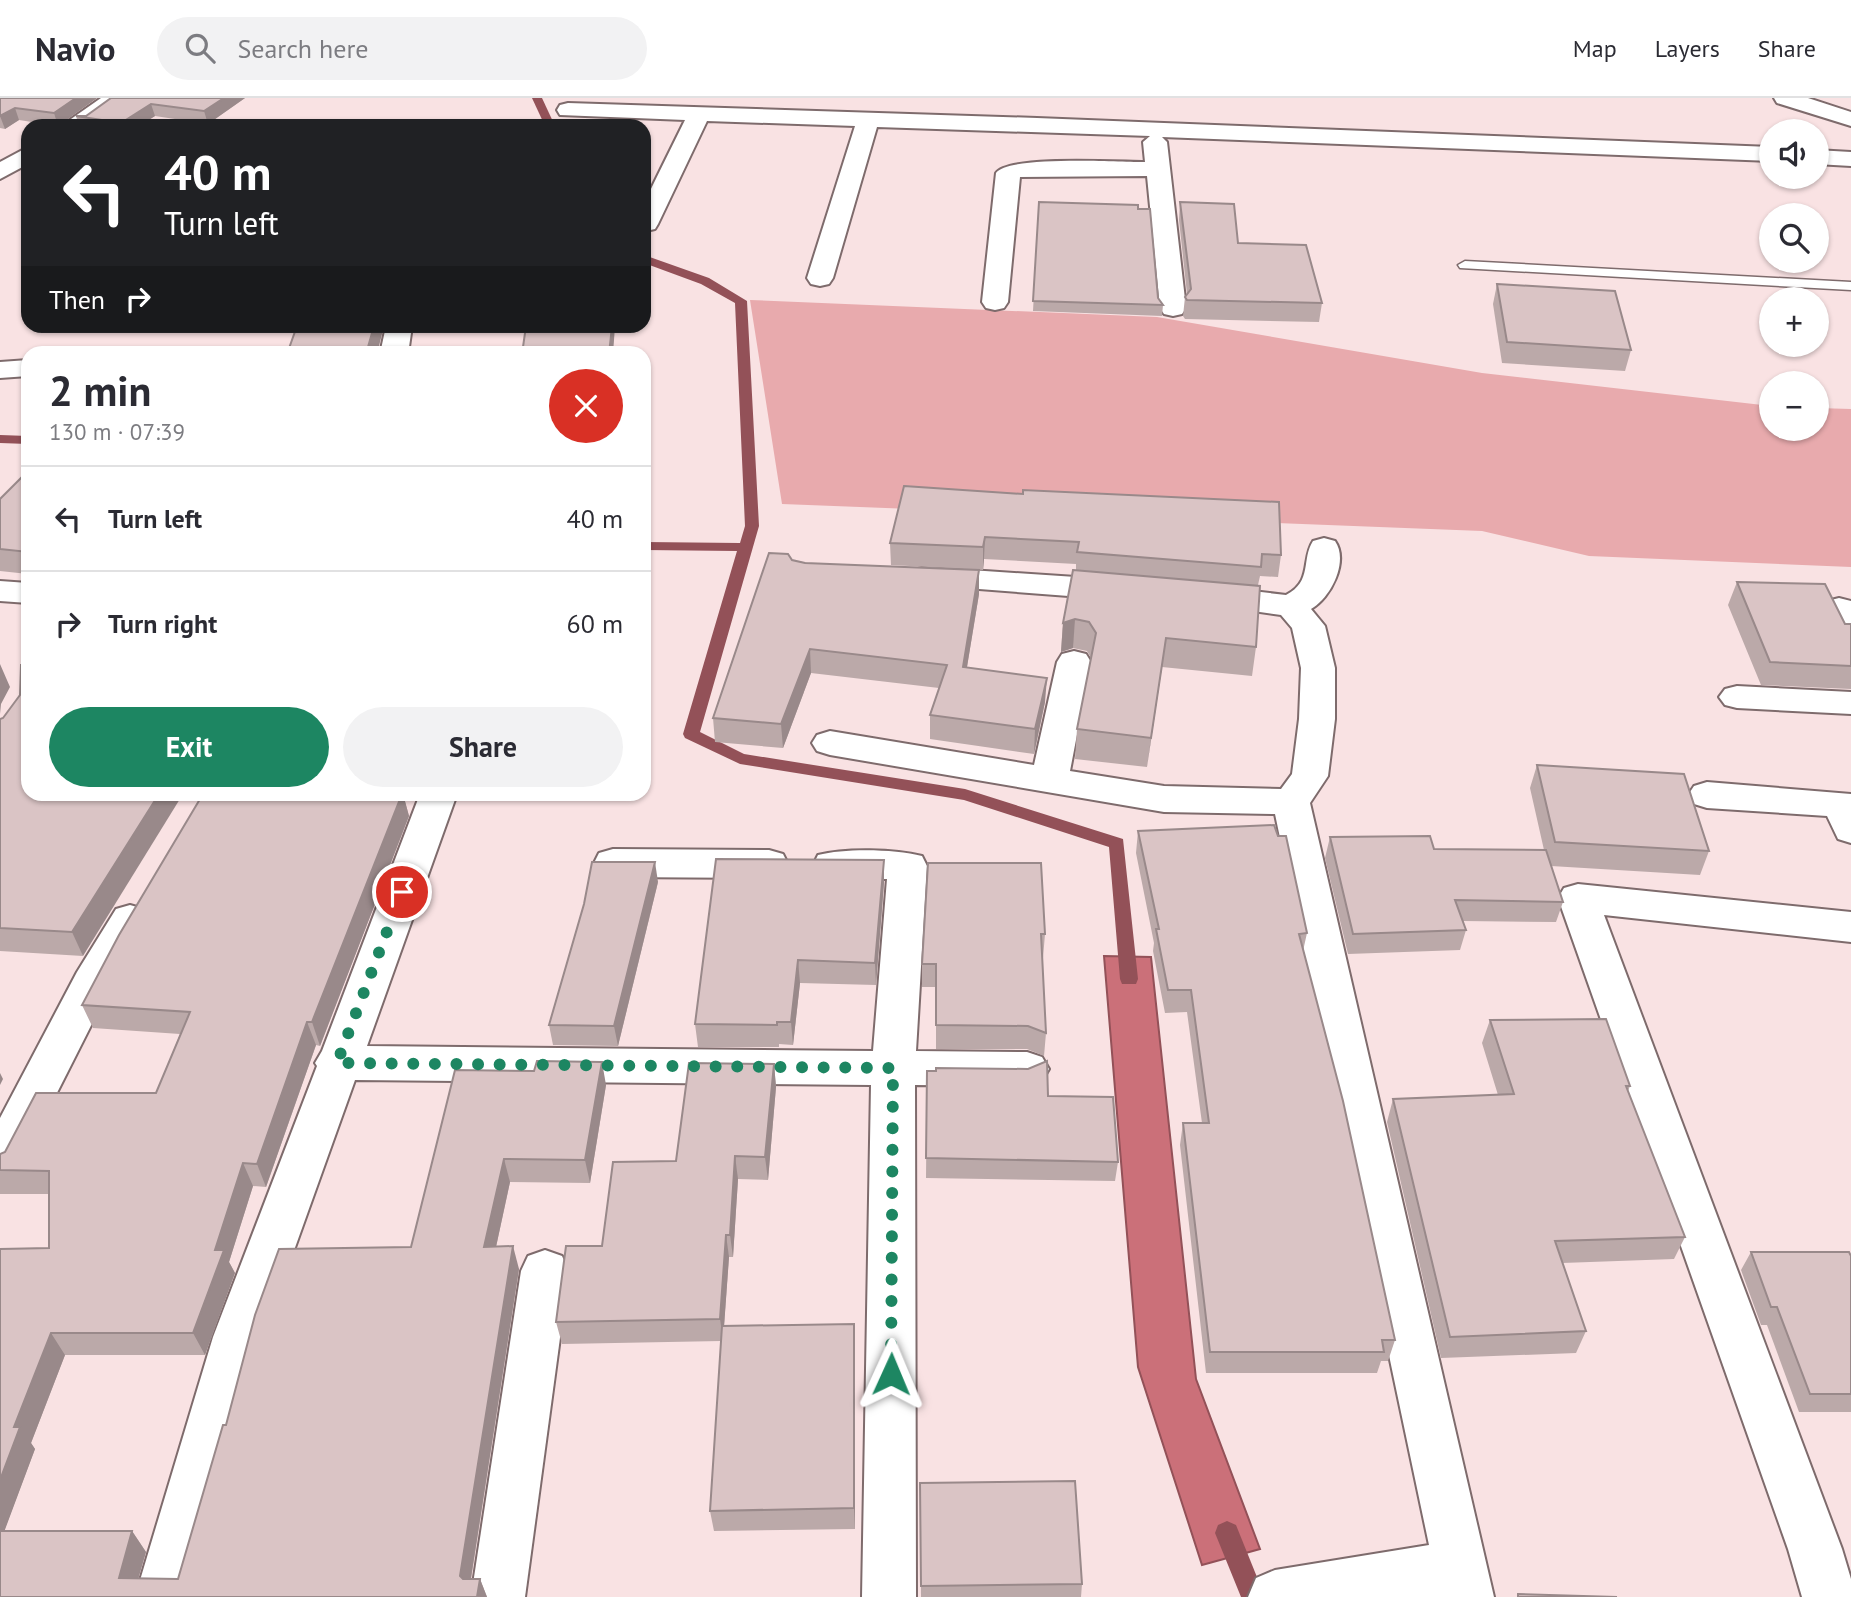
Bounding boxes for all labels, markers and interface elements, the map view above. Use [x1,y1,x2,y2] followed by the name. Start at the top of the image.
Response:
[157,17,647,80] search box
[35,27,115,70] text: Navio
[181,29,219,67] icon: search
[237,32,369,65] text: Search here
[1573,33,1617,64] text: Map
[1655,33,1720,64] text: Layers
[1758,33,1816,64] text: Share
[1759,119,1829,441] map controls
[1759,119,1829,189] button: sound
[164,140,271,204] text: 40 m
[49,147,140,238] icon: left
[164,202,279,244] text: Turn left
[1759,203,1829,273] button: search
[119,280,157,318] icon: right
[49,283,105,316] text: Then
[1759,287,1829,357] button: +
[49,363,151,418] text: 2 min
[549,369,623,443] button: close
[1759,371,1829,441] button: −
[49,417,185,446] text: 130 m · 07:39
[49,500,87,538] icon: left
[108,502,202,535] text: Turn left
[567,502,623,535] text: 40 m
[49,605,87,643] icon: right
[108,607,217,640] text: Turn right
[567,607,623,640] text: 60 m
[49,707,329,787] button: Exit
[343,707,623,787] button: Share
[372,862,432,922] pin
[383,873,421,911] icon: arrive
[854,1337,928,1411] position arrow

